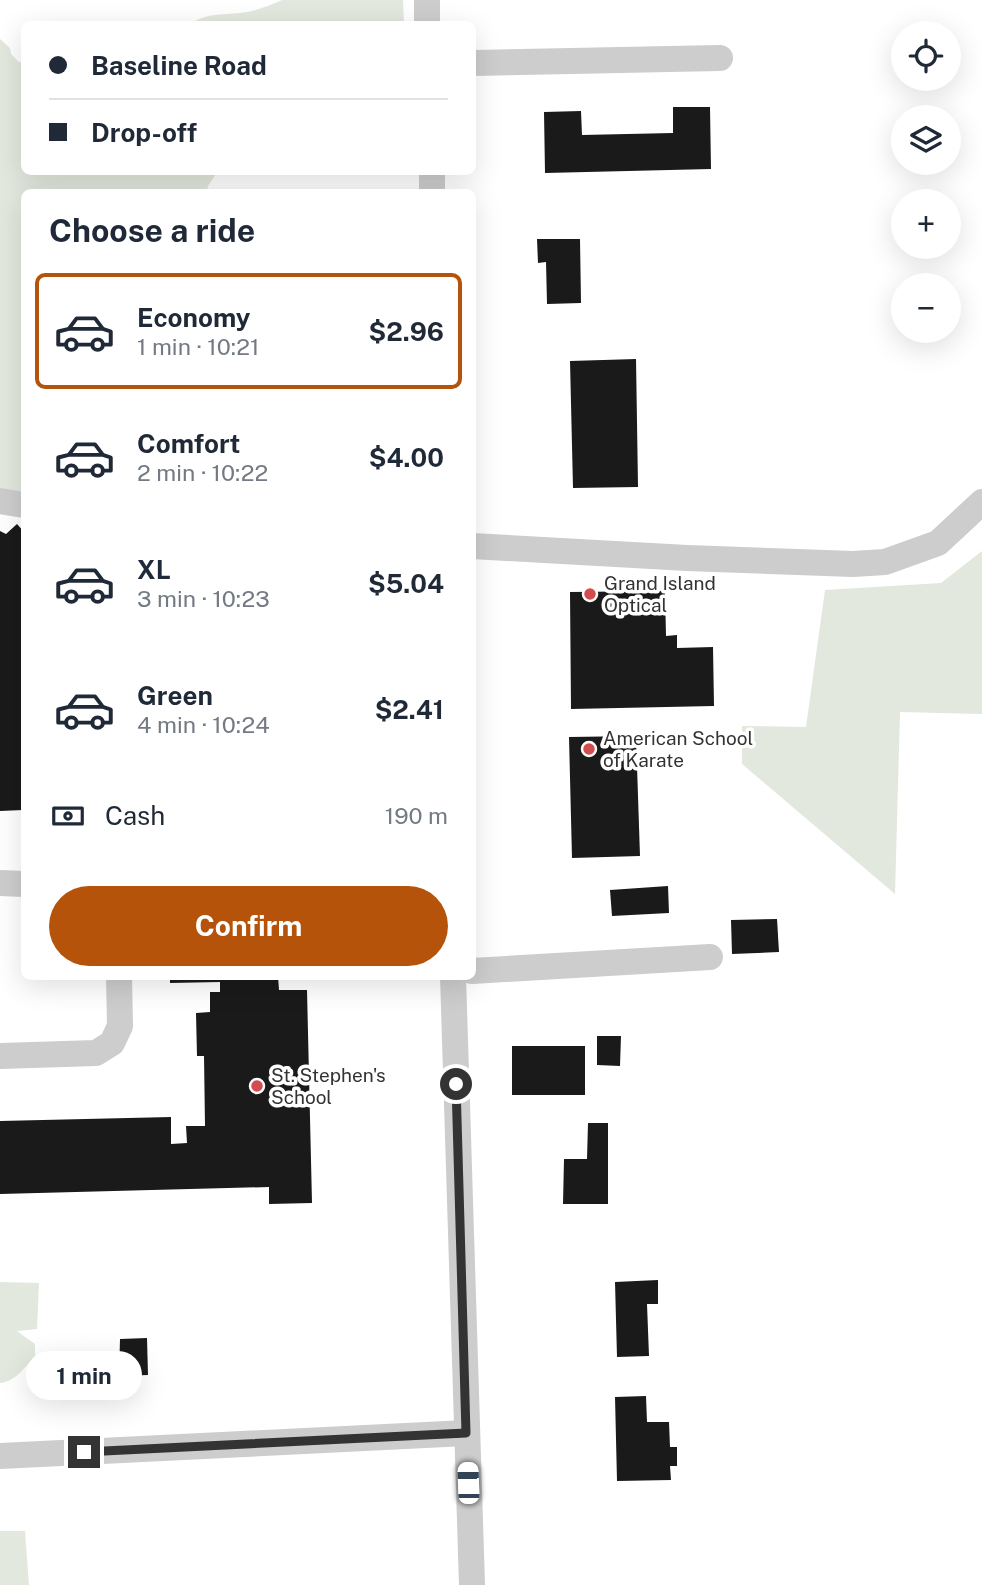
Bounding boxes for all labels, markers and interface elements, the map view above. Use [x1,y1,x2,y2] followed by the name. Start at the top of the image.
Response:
[891,21,961,343] map controls
[891,21,961,91] button: locate
[91,50,267,81] text: Baseline Road
[891,105,961,175] button: layers
[91,117,197,148] text: Drop-off
[891,189,961,259] button: +
[49,212,255,249] text: Choose a ride
[891,273,961,343] button: −
[53,300,116,363] icon: car
[137,302,250,333] text: Economy
[369,316,444,347] text: $2.96
[137,333,259,360] text: 1 min · 10:21
[53,426,116,489] icon: car
[137,428,240,459] text: Comfort
[369,442,444,473] text: $4.00
[137,459,268,486] text: 2 min · 10:22
[53,552,116,615] icon: car
[137,554,171,585] text: XL
[368,568,444,599] text: $5.04
[604,572,716,616] place label: Grand Island Optical
[137,585,270,612] text: 3 min · 10:23
[582,586,598,602] marker: Grand Island Optical
[53,678,116,741] icon: car
[137,680,213,711] text: Green
[375,694,444,725] text: $2.41
[137,711,270,738] text: 4 min · 10:24
[603,727,753,771] place label: American School of Karate
[581,741,597,757] marker: American School of Karate
[49,797,87,835] icon: cash
[105,800,165,831] text: Cash
[385,802,448,829] text: 190 m
[49,886,448,966] button: Confirm
[271,1064,386,1108] place label: St. Stephen's School
[440,1068,472,1100] route start
[249,1078,265,1094] marker: St. Stephen's School
[26,1350,142,1400] callout: 1 min
[56,1362,112,1389] text: 1 min
[68,1436,100,1468] route end
[457,1462,480,1504] car

